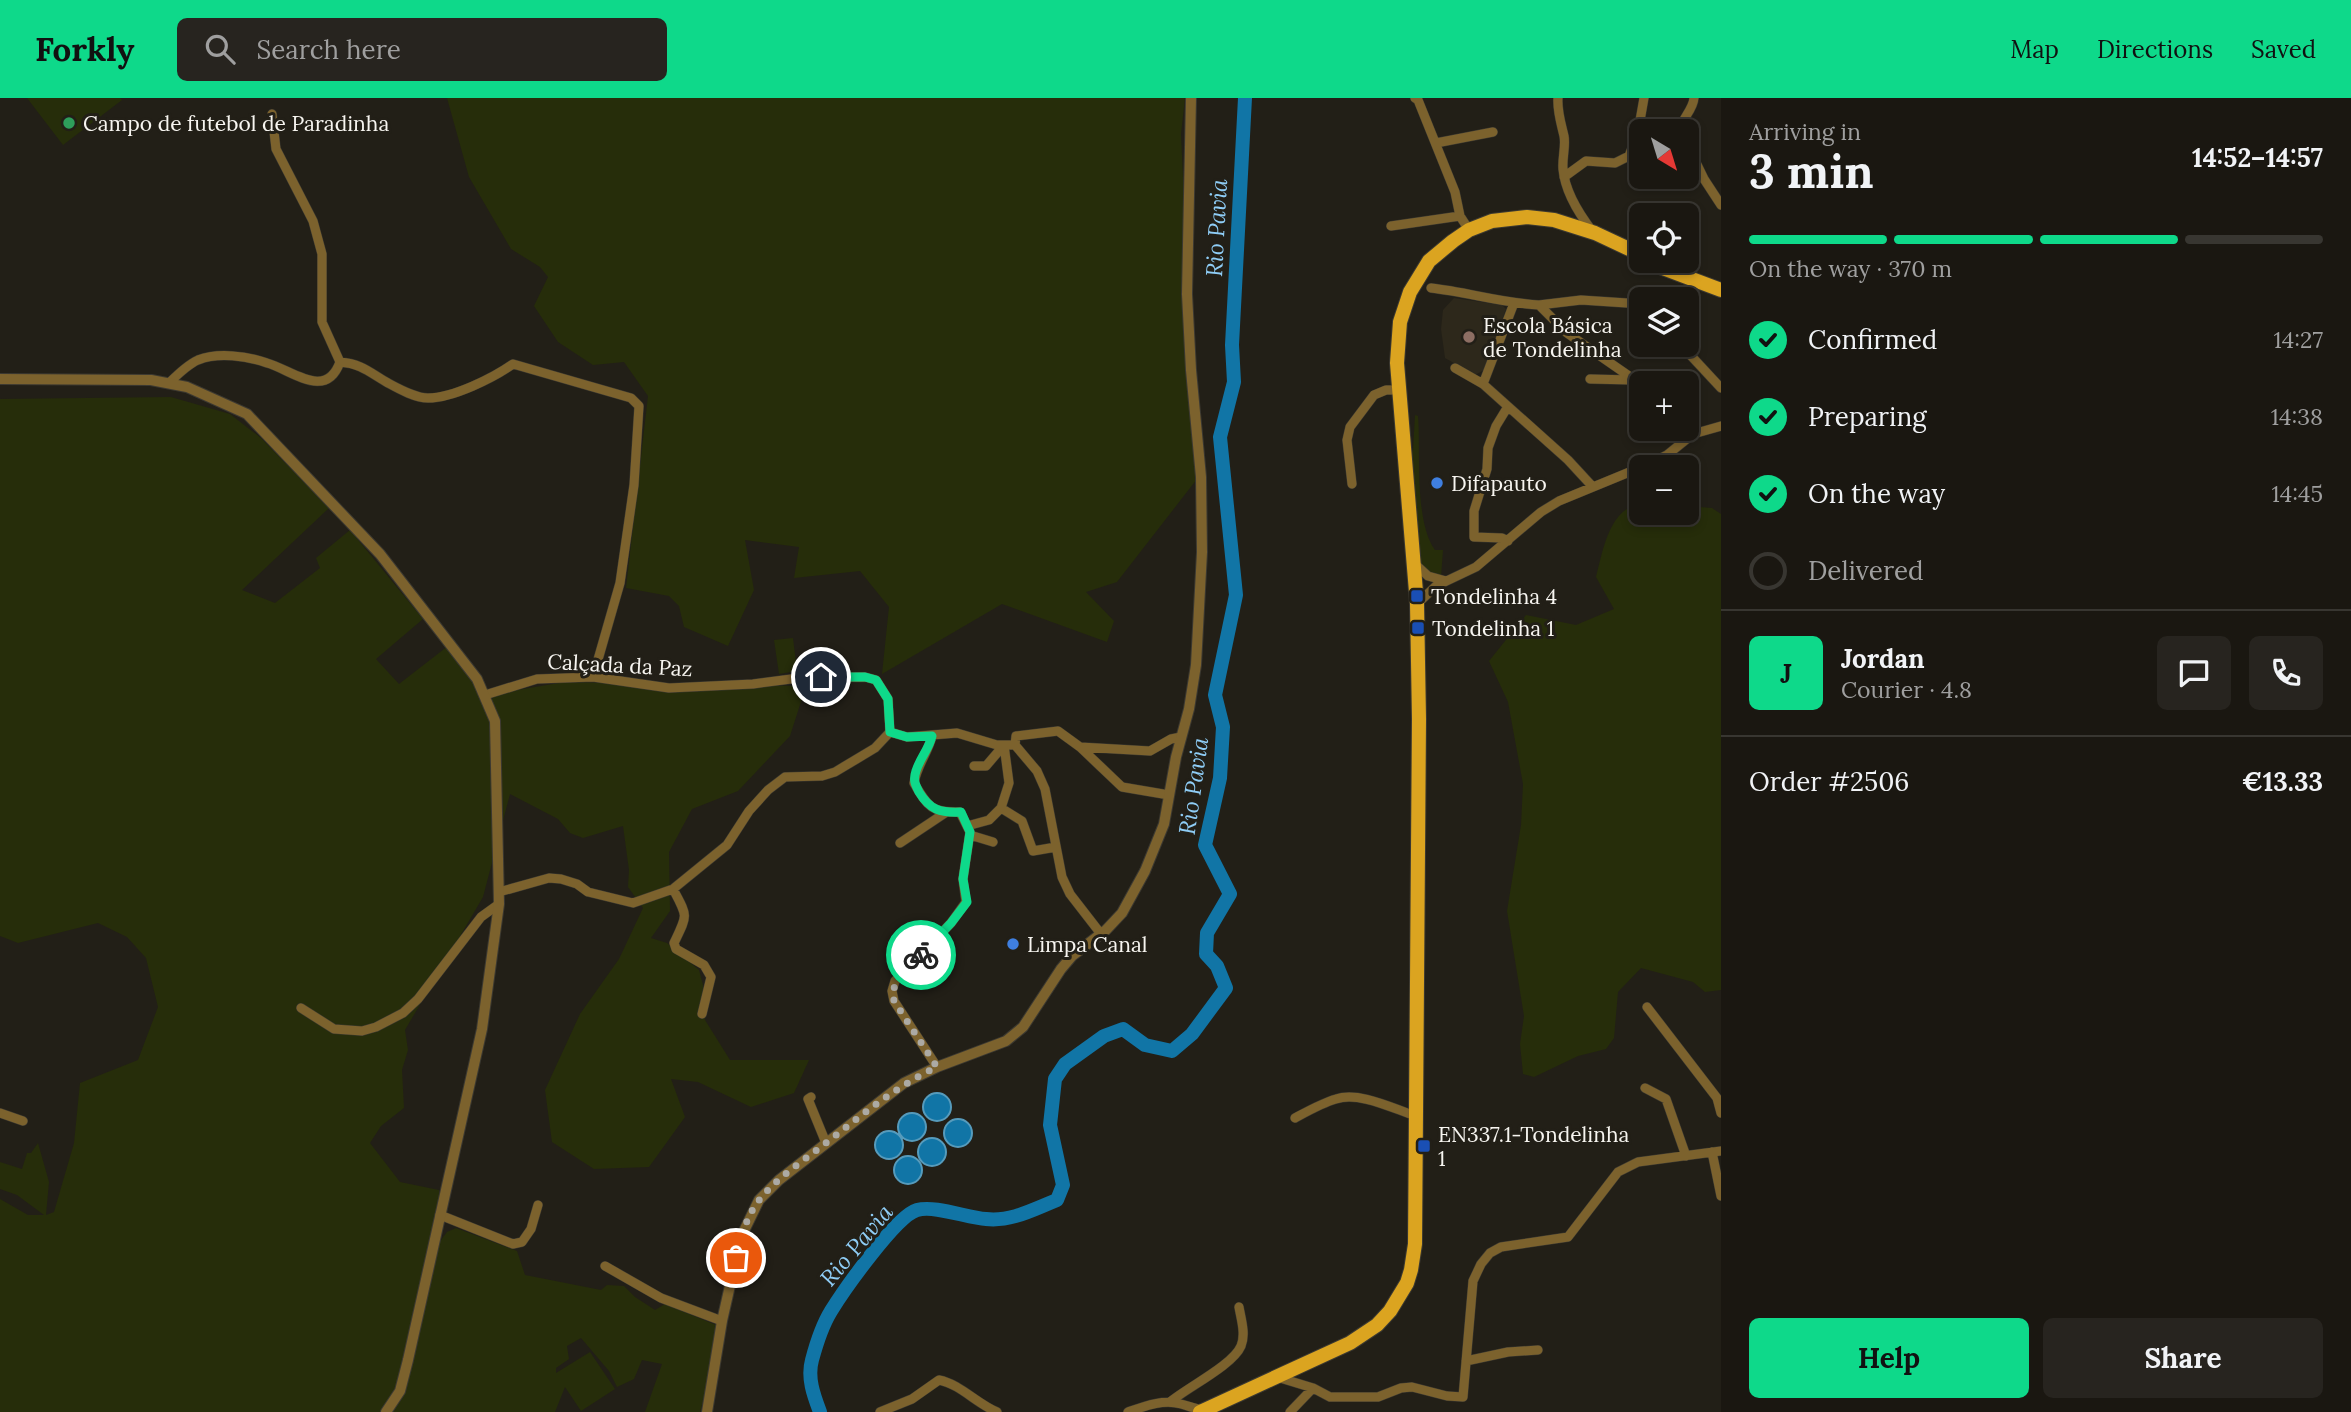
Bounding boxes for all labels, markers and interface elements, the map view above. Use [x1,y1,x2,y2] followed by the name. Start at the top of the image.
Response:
[177,18,667,81] search box
[35,28,135,70] text: Forkly
[201,30,239,68] icon: search
[257,33,401,66] text: Search here
[2010,34,2059,65] text: Map
[2097,34,2213,65] text: Directions
[2251,34,2316,65] text: Saved
[83,110,389,137] place label: Campo de futebol de Paradinha
[61,115,77,131] marker: Campo de futebol de Paradinha
[1749,117,1861,146] text: Arriving in
[1629,119,1699,189] north arrow
[1629,119,1699,525] map controls
[2192,141,2323,174] text: 14:52–14:57
[1749,142,1874,201] text: 3 min
[1199,178,1233,278] water label: Rio Pavia
[1629,203,1699,273] button: locate
[1749,254,1952,283] text: On the way · 370 m
[1629,287,1699,357] button: layers
[1483,312,1622,363] place label: Escola Básica de Tondelinha
[1749,321,1787,359] icon: check
[1808,323,1937,356] text: Confirmed
[2273,325,2323,354] text: 14:27
[1461,329,1477,345] marker: Escola Básica de Tondelinha
[1629,371,1699,441] button: +
[1749,398,1787,436] icon: check
[1808,400,1927,433] text: Preparing
[2271,402,2323,431] text: 14:38
[1629,455,1699,525] button: −
[1451,470,1547,497] place label: Difapauto
[1429,475,1445,491] marker: Difapauto
[1749,475,1787,513] icon: check
[1808,477,1945,510] text: On the way
[2271,479,2323,508] text: 14:45
[1808,554,1924,587] text: Delivered
[1431,583,1557,610] place label: Tondelinha 4
[1409,588,1425,604] marker: Tondelinha 4
[1432,615,1554,642] place label: Tondelinha 1
[1410,620,1426,636] marker: Tondelinha 1
[2157,636,2231,710] button: chat
[2249,636,2323,710] button: phone
[1841,642,1925,675] text: Jordan
[791,647,851,707] pin
[547,648,693,682] street label: Calçada da Paz
[1780,657,1792,690] text: J
[802,658,840,696] icon: home
[1841,675,1972,704] text: Courier · 4.8
[1172,735,1214,837] water label: Rio Pavia
[1749,765,1909,798] text: Order #2506
[2242,765,2323,798] text: €13.33
[886,920,956,990] courier
[1027,931,1148,958] place label: Limpa Canal
[902,936,940,974] icon: bike
[1005,936,1021,952] marker: Limpa Canal
[1438,1121,1630,1172] place label: EN337.1-Tondelinha 1
[1416,1138,1432,1154] marker: EN337.1-Tondelinha 1
[813,1198,899,1292] water label: Rio Pavia
[706,1228,766,1288] pin
[717,1239,755,1277] icon: bag
[1749,1318,2029,1398] button: Help
[2043,1318,2323,1398] button: Share

